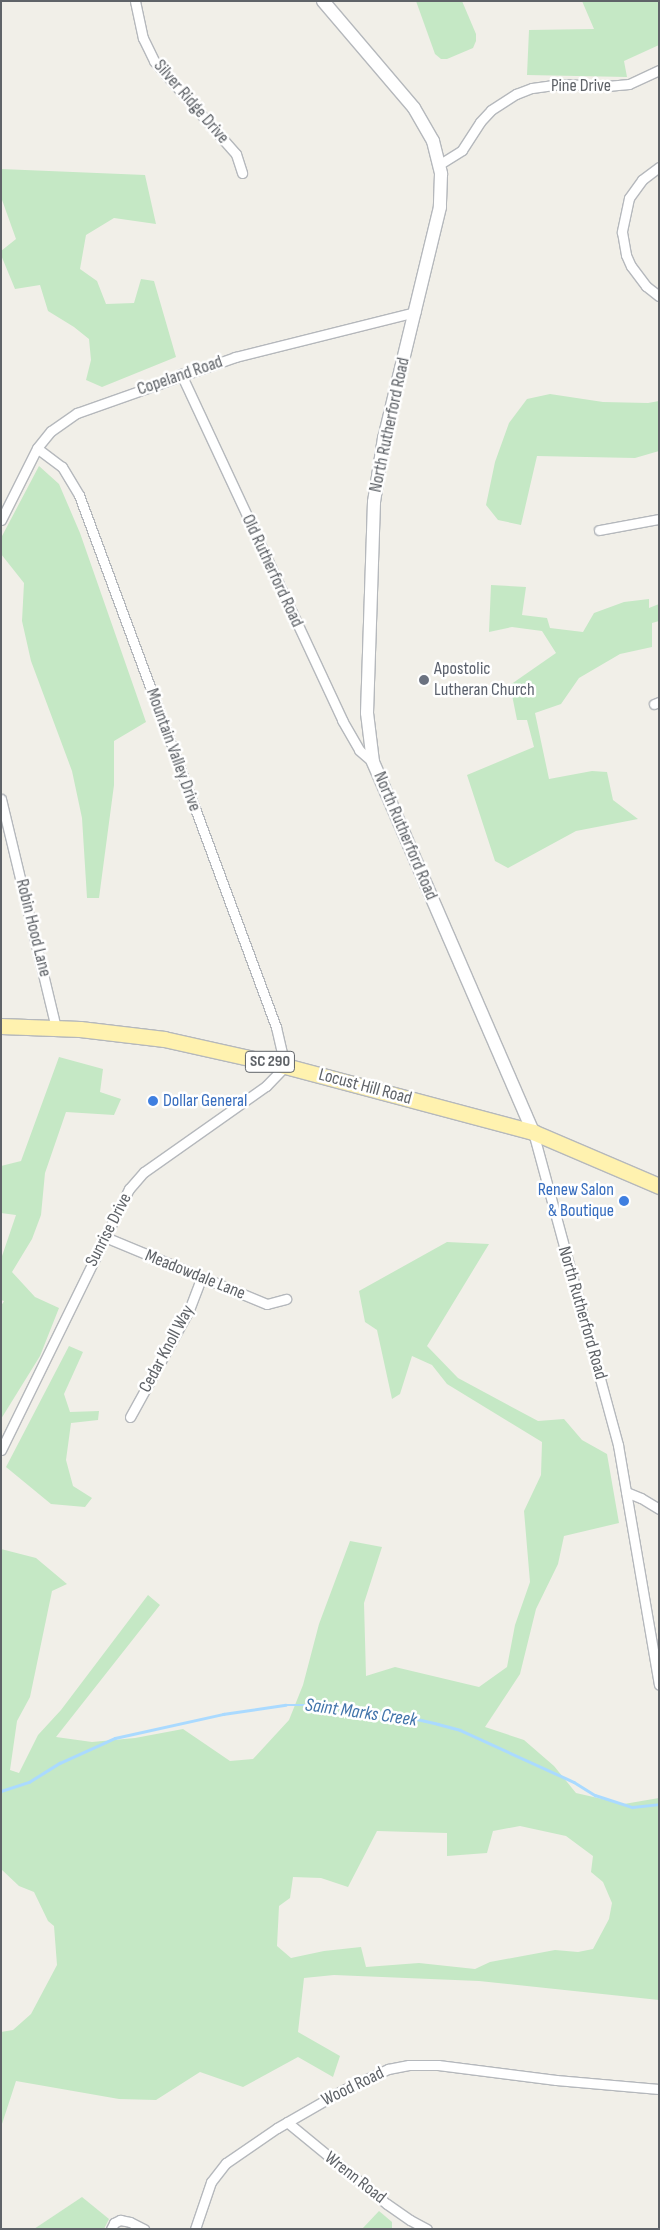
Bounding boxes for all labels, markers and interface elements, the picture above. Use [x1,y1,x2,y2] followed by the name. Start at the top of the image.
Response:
[149,56,233,148] street label: Silver Ridge Drive
[551,75,611,97] street label: Pine Drive
[134,351,226,401] street label: Copeland Road
[365,356,415,494] street label: North Rutherford Road
[236,511,308,631] street label: Old Rutherford Road
[434,659,535,702] place label: Apostolic Lutheran Church
[418,674,430,686] marker: Apostolic Lutheran Church
[141,686,205,814] street label: Mountain Valley Drive
[368,769,442,903] street label: North Rutherford Road
[10,877,56,979] street label: Robin Hood Lane
[244,1048,296,1076] road number: SC 290
[316,1064,414,1110] street label: Locust Hill Road
[163,1090,247,1112] place label: Dollar General
[147,1095,159,1107] marker: Dollar General
[538,1180,614,1222] place label: Renew Salon & Boutique
[81,1190,137,1270] street label: Sunrise Drive
[618,1195,630,1207] marker: Renew Salon & Boutique
[553,1244,611,1382] street label: North Rutherford Road
[142,1245,248,1305] street label: Meadowdale Lane
[135,1302,199,1396] street label: Cedar Knoll Way
[304,1694,418,1732] water label: Saint Marks Creek
[318,2063,388,2111] street label: Wood Road
[320,2147,390,2209] street label: Wrenn Road

